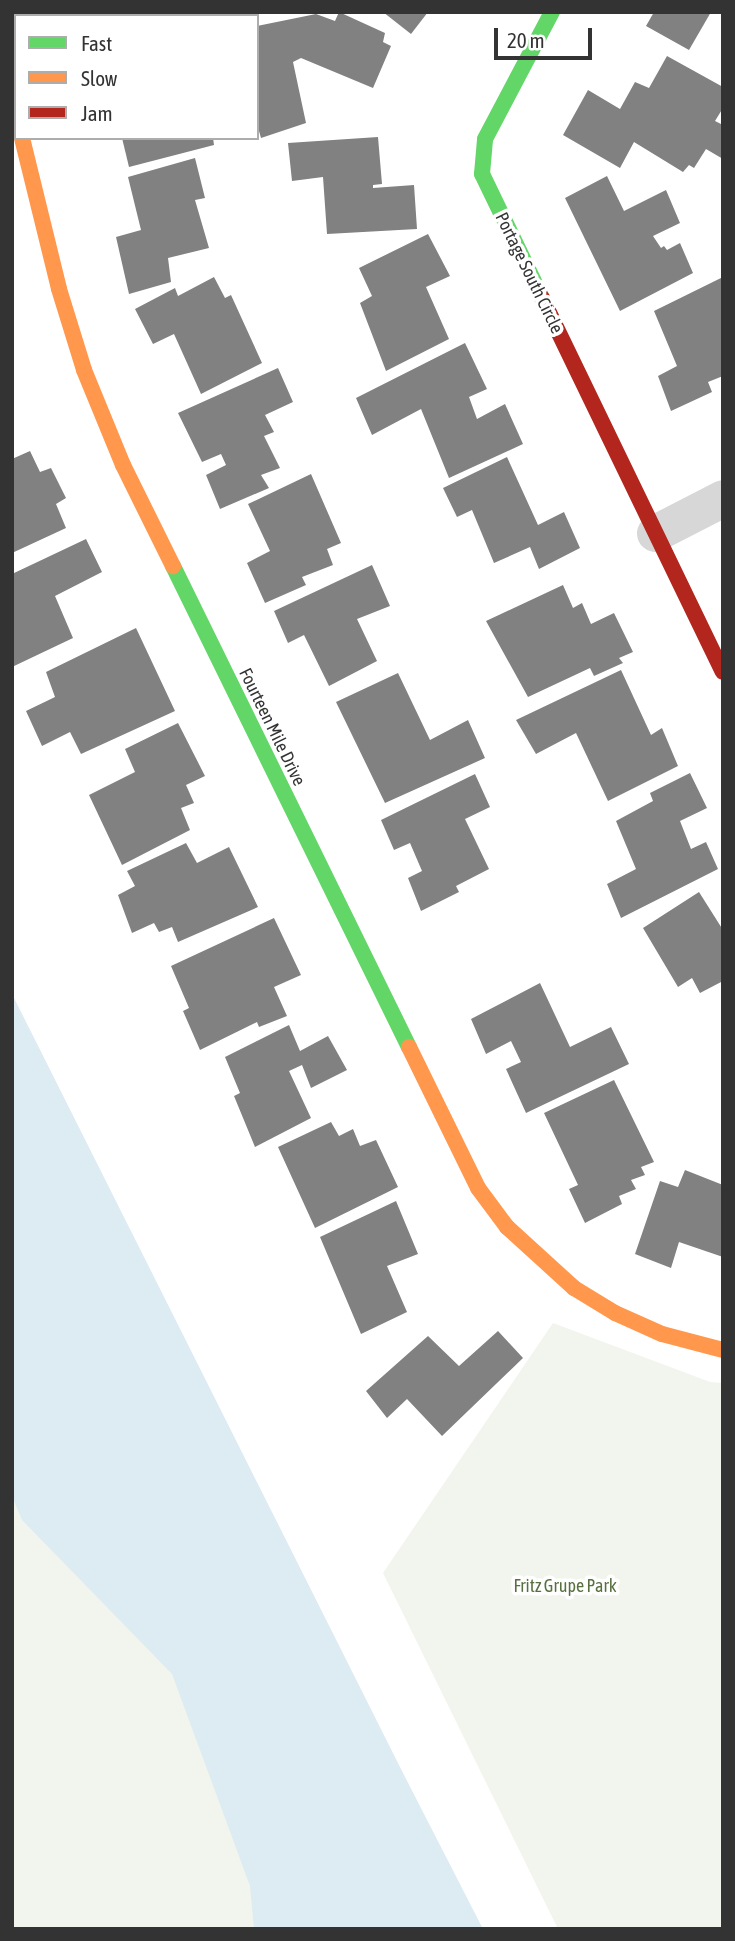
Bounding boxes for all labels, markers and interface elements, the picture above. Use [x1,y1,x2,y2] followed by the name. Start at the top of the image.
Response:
[14,14,259,140] legend
[497,14,595,58] scale bar
[507,28,545,52] text: 20 m
[81,31,112,55] text: Fast
[81,66,117,90] text: Slow
[81,101,113,125] text: Jam
[490,209,568,337] street label: Portage South Circle
[234,665,310,789] street label: Fourteen Mile Drive
[513,1575,617,1597] park label: Fritz Grupe Park

